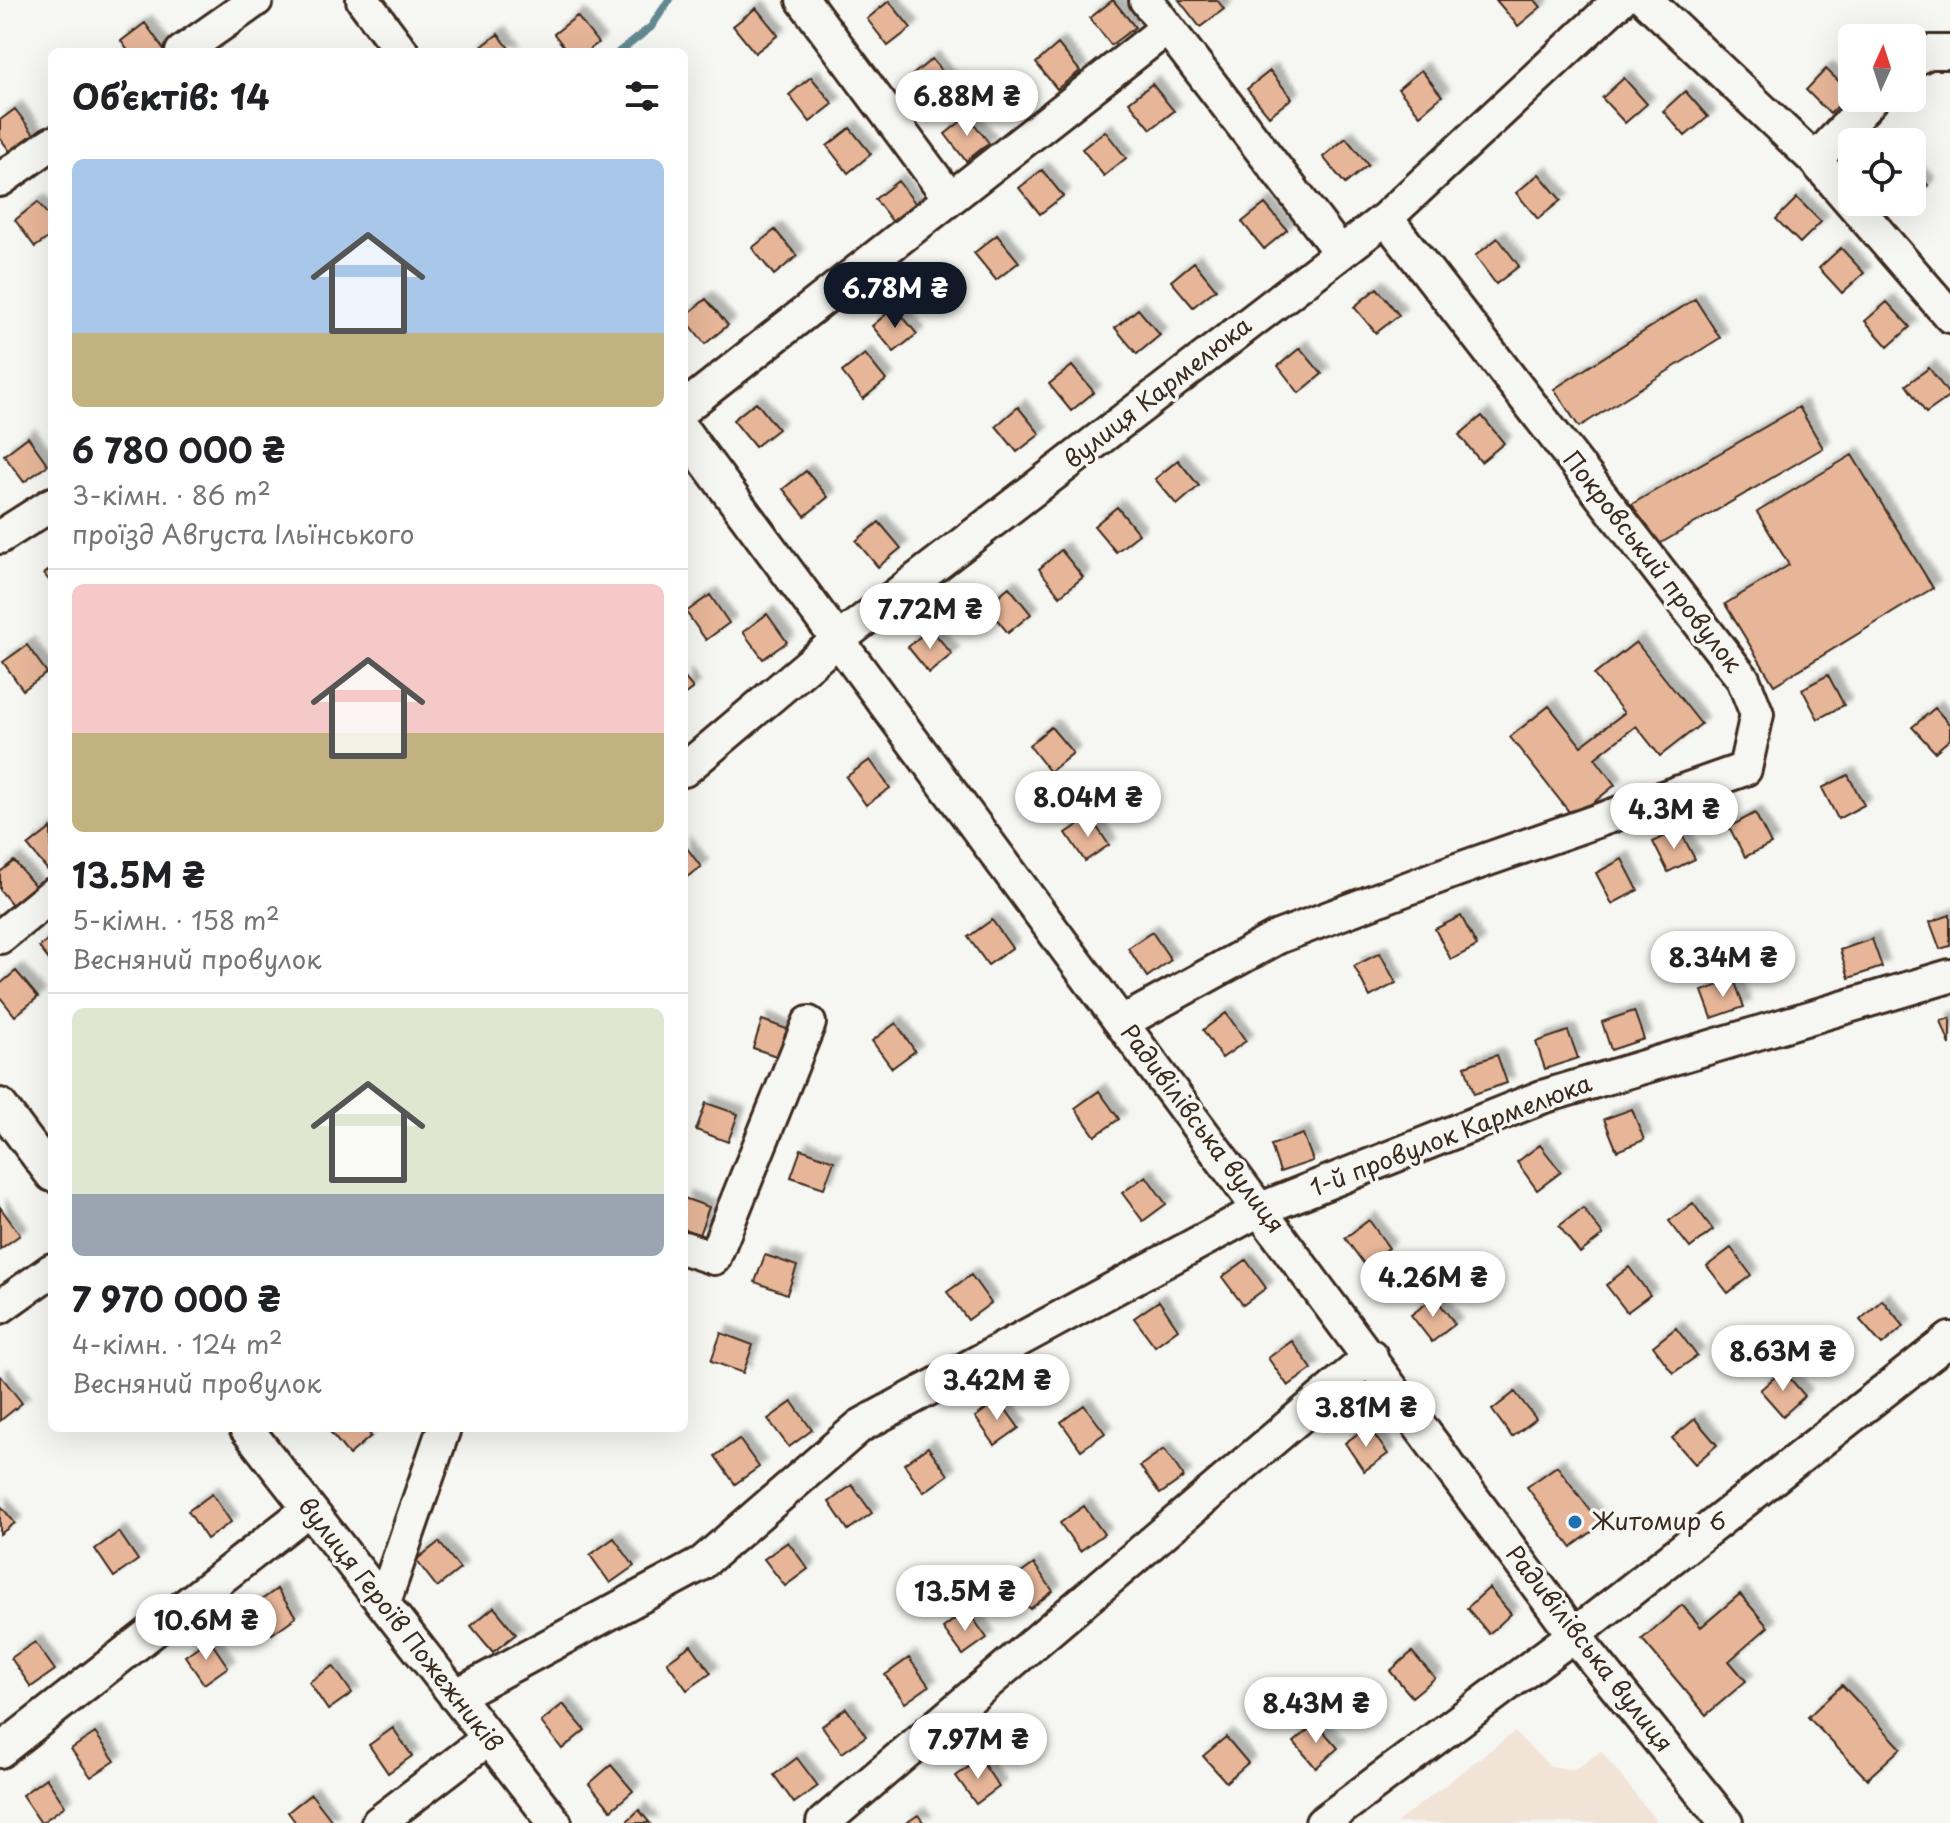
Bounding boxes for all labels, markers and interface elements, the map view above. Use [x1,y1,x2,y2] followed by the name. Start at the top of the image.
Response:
[1838,24,1926,112] north arrow
[1838,24,1926,216] map controls
[72,70,270,122] text: Об’єктів: 14
[893,70,1041,138] pin: 6.88M ₴
[620,74,664,118] icon: filters
[913,76,1021,115] text: 6.88M ₴
[1838,128,1926,216] button: locate
[296,211,440,355] icon: home
[821,262,969,330] pin: 6.78M ₴
[842,268,948,307] text: 6.78M ₴
[1055,307,1258,476] street label: вулиця Кармелюка
[72,423,285,475] text: 6 780 000 ₴
[1555,442,1752,680] street label: Покровський провулок
[72,475,271,514] text: 3-кімн. · 86 m²
[72,514,414,553] text: проїзд Августа Ільїнського
[856,583,1004,651] pin: 7.72M ₴
[878,589,982,628] text: 7.72M ₴
[296,636,440,780] icon: home
[1014,771,1162,839] pin: 8.04M ₴
[1033,777,1143,816] text: 8.04M ₴
[1609,783,1739,851] pin: 4.3M ₴
[1628,789,1720,828] text: 4.3M ₴
[72,848,205,900] text: 13.5M ₴
[72,900,280,939] text: 5-кімн. · 158 m²
[1649,931,1797,999] pin: 8.34M ₴
[1669,937,1777,976] text: 8.34M ₴
[72,939,322,978] text: Весняний провулок
[1113,1016,1294,1240] street label: Радивілівська вулиця
[296,1060,440,1204] icon: home
[1304,1064,1596,1205] street label: 1-й провулок Кармелюка
[1359,1251,1507,1319] pin: 4.26M ₴
[1378,1257,1488,1296] text: 4.26M ₴
[72,1272,281,1324] text: 7 970 000 ₴
[72,1324,283,1363] text: 4-кімн. · 124 m²
[1709,1325,1857,1393] pin: 8.63M ₴
[1729,1331,1837,1370] text: 8.63M ₴
[923,1354,1071,1422] pin: 3.42M ₴
[943,1360,1051,1399] text: 3.42M ₴
[72,1363,322,1402] text: Весняний провулок
[1292,1381,1440,1449] pin: 3.81M ₴
[1315,1387,1417,1426] text: 3.81M ₴
[291,1489,513,1759] street label: вулиця Героїв Пожежників
[1591,1502,1726,1538] place label: Житомир 6
[1566,1513,1584,1531] marker: Житомир 6
[1498,1537,1683,1759] street label: Радивілівська вулиця
[891,1565,1039,1633] pin: 13.5M ₴
[914,1571,1016,1610] text: 13.5M ₴
[132,1594,280,1662] pin: 10.6M ₴
[153,1600,259,1639] text: 10.6M ₴
[1242,1677,1390,1745] pin: 8.43M ₴
[1262,1683,1370,1722] text: 8.43M ₴
[904,1713,1052,1781] pin: 7.97M ₴
[927,1719,1029,1758] text: 7.97M ₴

